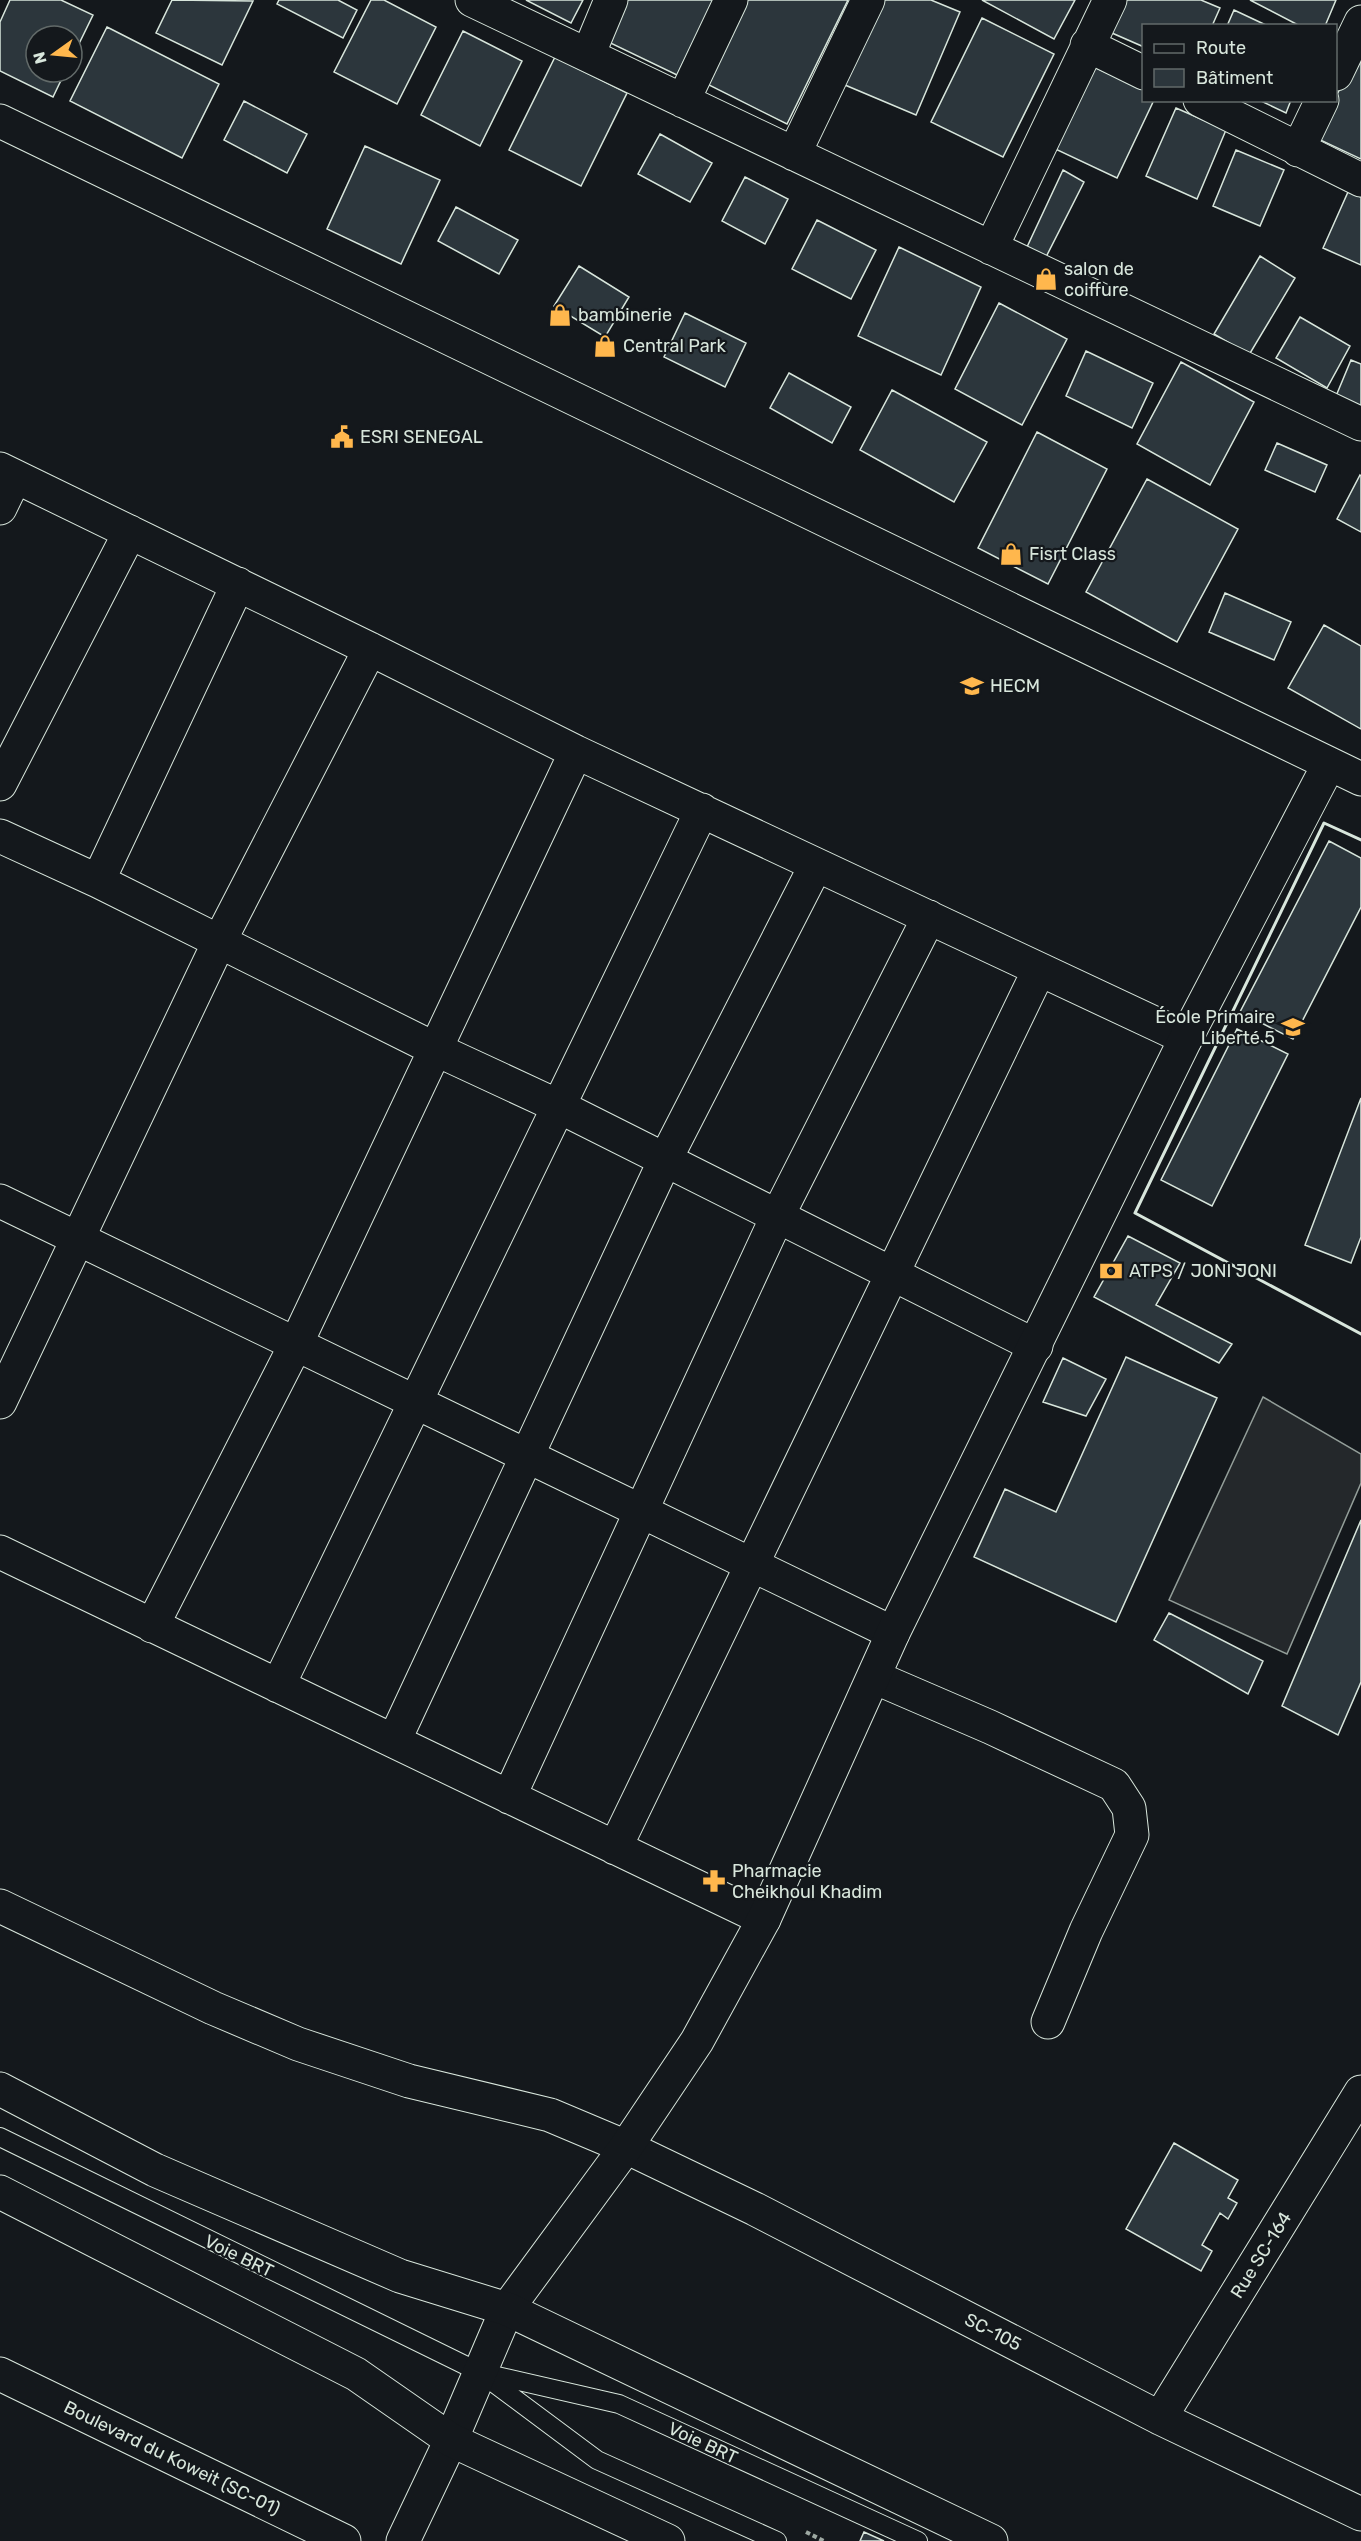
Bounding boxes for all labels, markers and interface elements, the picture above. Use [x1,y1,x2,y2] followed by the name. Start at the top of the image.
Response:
[24,24,84,84] north arrow
[1142,24,1337,102] legend
[1196,37,1246,59] text: Route
[29,50,51,66] text: N
[1196,67,1273,89] text: Bâtiment
[1064,258,1134,301] place label: salon de coiffure
[1033,266,1059,292] shop icon: salon de coiffure
[547,302,573,328] shop icon: bambinerie
[578,304,672,326] place label: bambinerie
[592,333,618,359] shop icon: Central Park
[623,335,726,357] place label: Central Park
[329,424,355,450] public building icon: ESRI SENEGAL
[360,426,483,448] place label: ESRI SENEGAL
[998,541,1024,567] shop icon: Fisrt Class
[1029,543,1116,565] place label: Fisrt Class
[959,673,985,699] school or university icon: HECM
[990,675,1040,697] place label: HECM
[1155,1006,1275,1049] place label: École Primaire Liberté 5
[1280,1014,1306,1040] school or university icon: École Primaire Liberté 5
[1098,1258,1124,1284] bank icon: ATPS / JONI JONI
[1129,1260,1277,1282] place label: ATPS / JONI JONI
[732,1860,882,1903] place label: Pharmacie Cheikhoul Khadim
[701,1868,727,1894] pharmacy icon: Pharmacie Cheikhoul Khadim
[1226,2208,1296,2302] street label: Rue SC-164
[201,2230,277,2282] street label: Voie BRT
[961,2308,1025,2356] street label: SC-105
[60,2396,284,2520] street label: Boulevard du Koweit (SC-01)
[665,2417,741,2469] street label: Voie BRT

